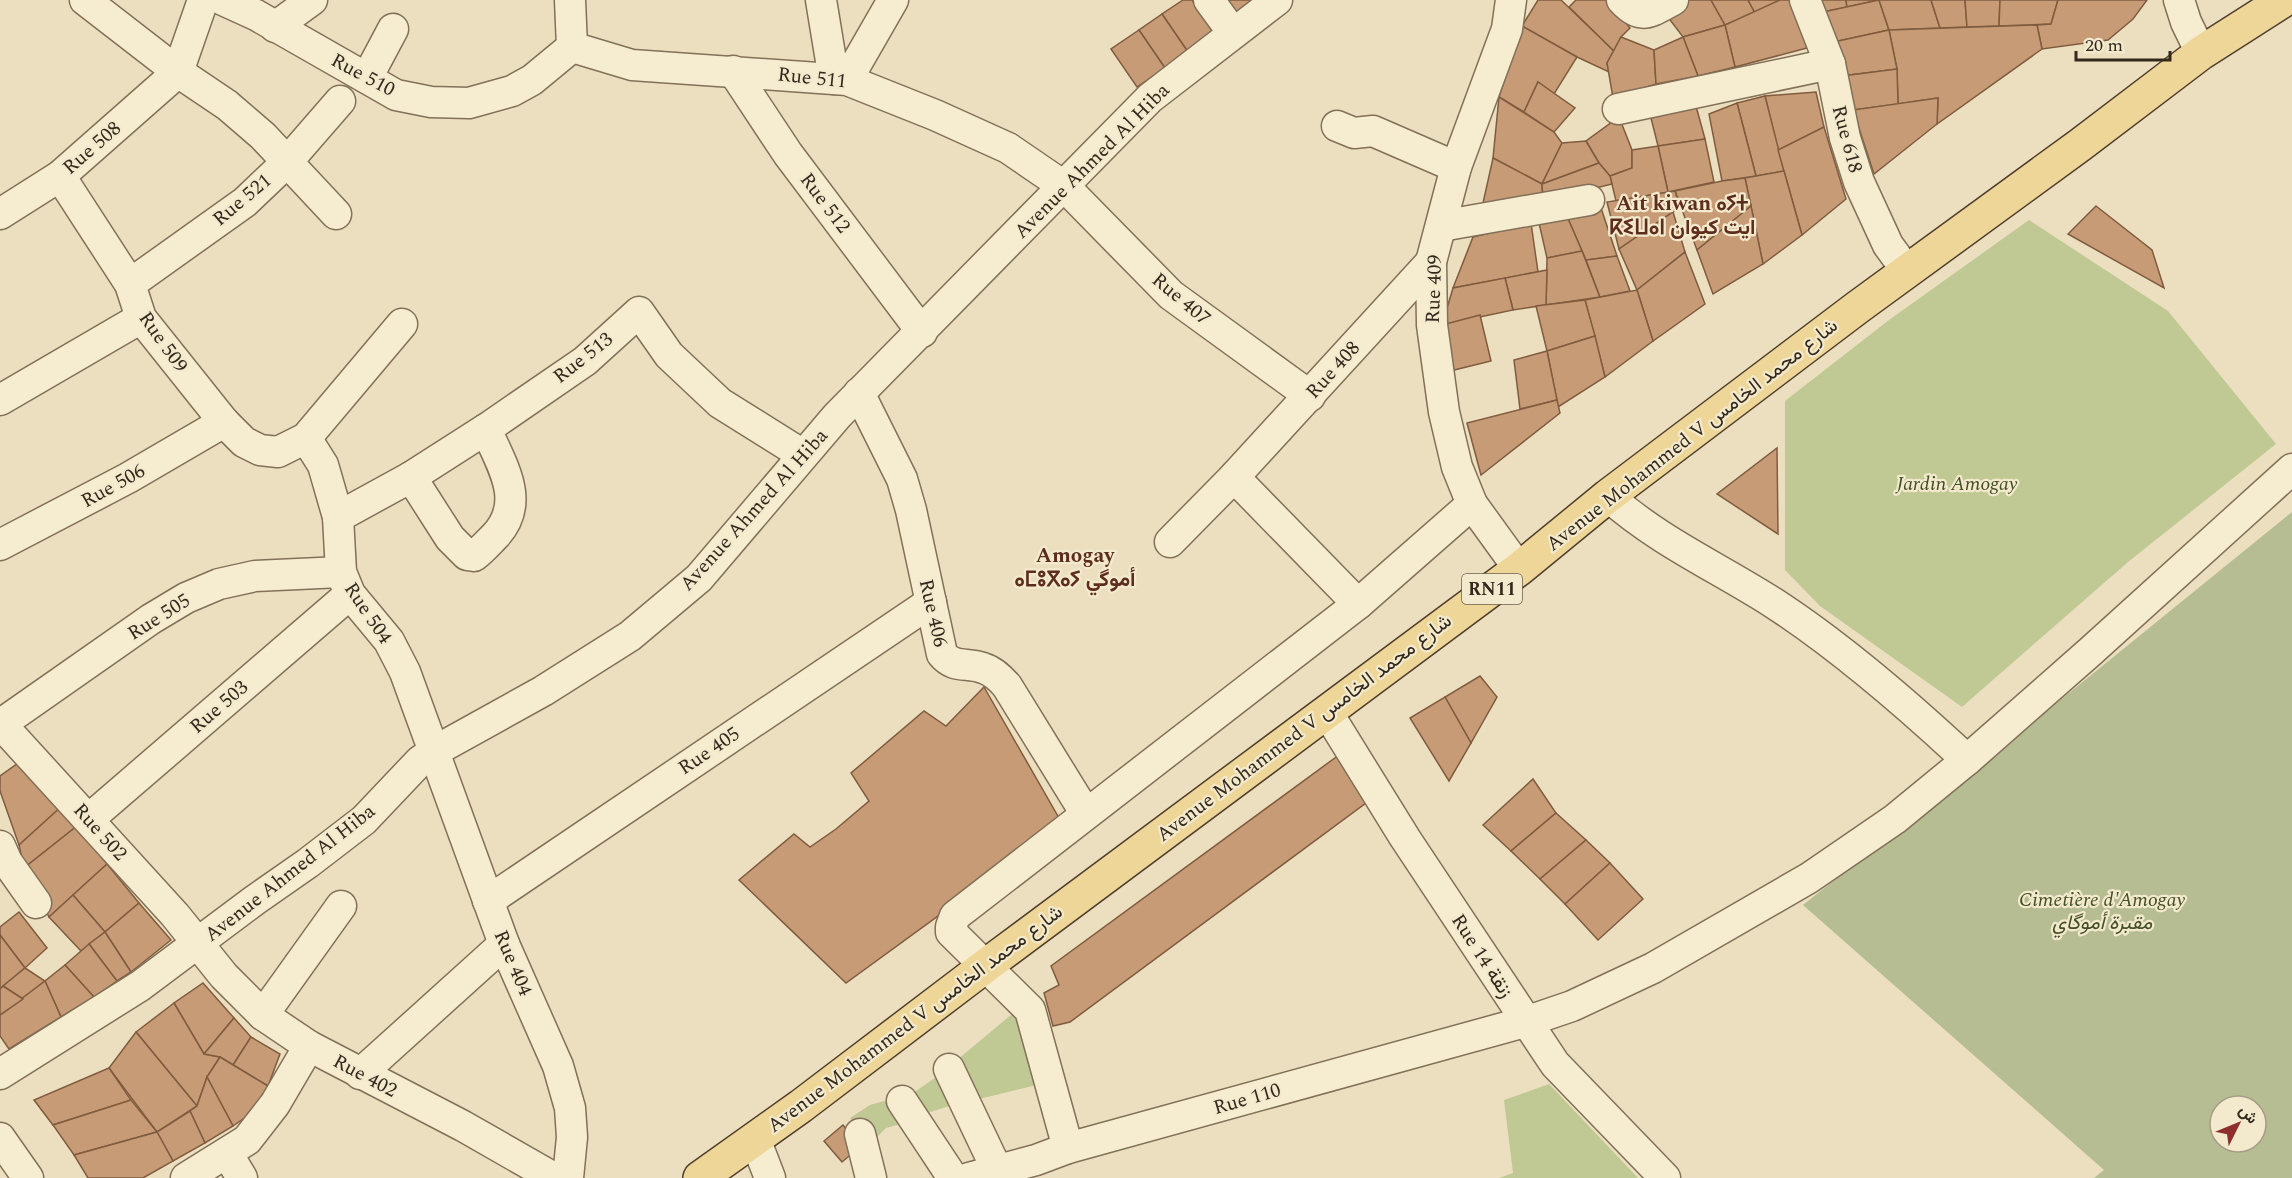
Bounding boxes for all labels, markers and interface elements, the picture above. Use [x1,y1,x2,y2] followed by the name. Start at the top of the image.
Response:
[2076,24,2170,62] scale bar
[2085,32,2123,59] text: 20 m
[325,46,401,104] street label: Rue 510
[776,59,848,97] street label: Rue 511
[1007,76,1177,246] street label: Avenue Ahmed Al Hiba
[1824,102,1870,176] street label: Rue 618
[56,114,128,182] street label: Rue 508
[206,166,278,234] street label: Rue 521
[792,166,858,240] street label: Rue 512
[1609,188,1755,244] district label: Ait kiwan ⴰⵢⵜ ⴽⵉⵡⴰⵏ ايت كيوان
[1418,254,1450,324] street label: Rue 409
[1145,265,1217,333] street label: Rue 407
[131,305,195,379] street label: Rue 509
[1539,311,1845,559] street label: Avenue Mohammed V شارع محمد الخامس
[547,325,619,391] street label: Rue 513
[1299,334,1367,406] street label: Rue 408
[673,422,835,598] street label: Avenue Ahmed Al Hiba
[75,456,151,516] street label: Rue 506
[1894,469,2018,499] park label: Jardin Amogay
[1014,540,1136,596] district label: Amogay ⴰⵎⵓⴳⴰⵢ أموگي
[1462,574,1522,604] road number: RN11
[336,576,400,650] street label: Rue 504
[911,576,955,650] street label: Rue 406
[122,586,196,648] street label: Rue 505
[1150,607,1458,849] street label: Avenue Mohammed V شارع محمد الخامس
[183,673,255,741] street label: Rue 503
[672,719,746,783] street label: Rue 405
[66,796,134,868] street label: Rue 502
[198,796,382,949] street label: Avenue Ahmed Al Hiba
[2019,885,2185,938] park label: Cimetière d'Amogay مقبرة أموگاي
[761,898,1069,1140] street label: Avenue Mohammed V شارع محمد الخامس
[1443,908,1521,1004] street label: Rue 14 زنقة
[486,925,540,1001] street label: Rue 404
[327,1047,403,1105] street label: Rue 402
[1210,1075,1284,1123] street label: Rue 110
[2208,1094,2268,1154] north arrow
[2233,1099,2264,1130] text: ش

